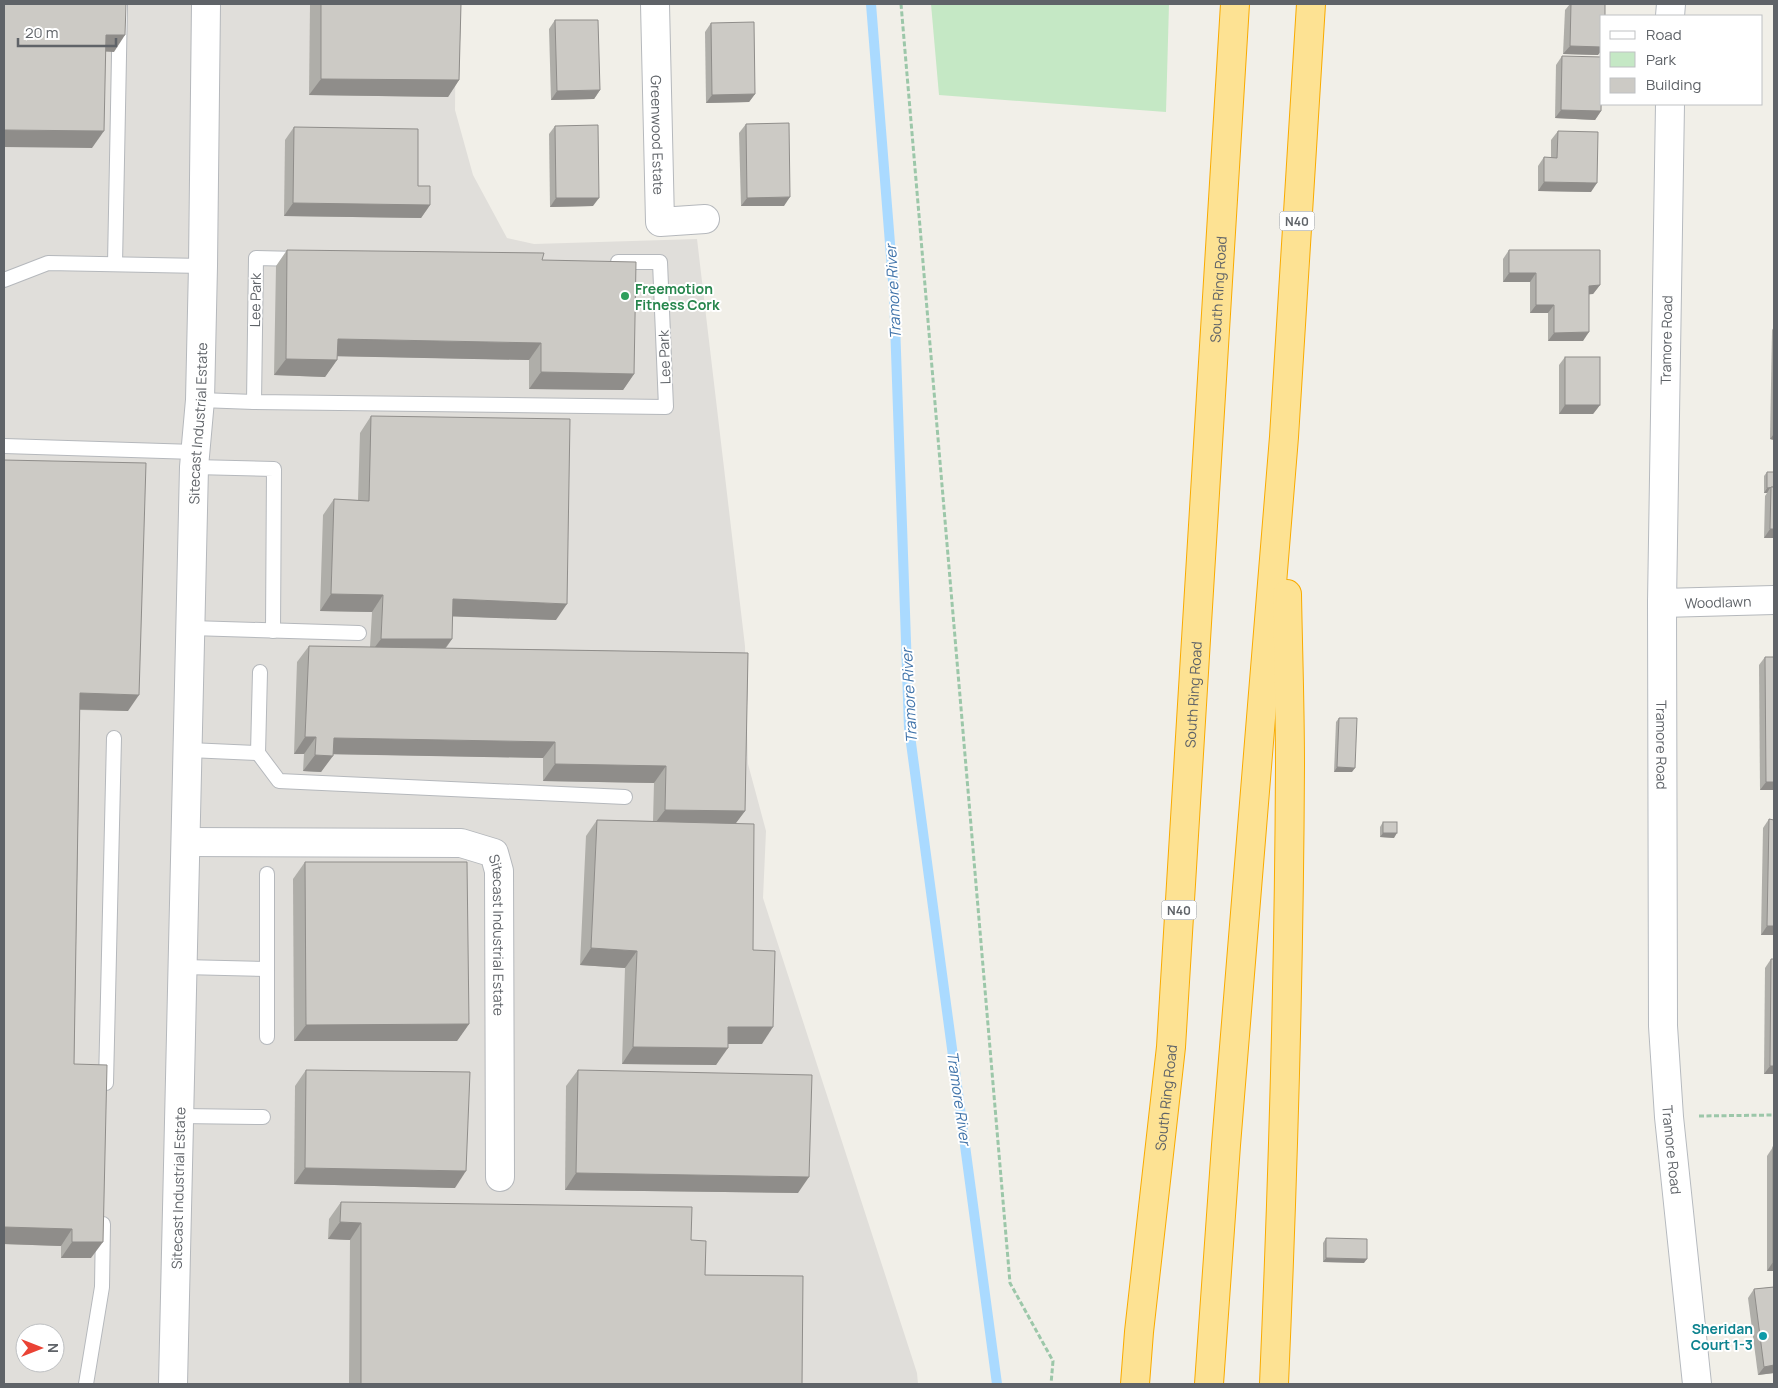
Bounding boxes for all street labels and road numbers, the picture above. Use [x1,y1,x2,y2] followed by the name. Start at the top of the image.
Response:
[647,75,669,195] street label: Greenwood Estate
[1280,212,1314,230] road number: N40
[1205,236,1230,343] street label: South Ring Road
[245,272,265,327] street label: Lee Park
[1656,295,1676,385] street label: Tramore Road
[654,329,674,384] street label: Lee Park
[184,342,211,505] street label: Sitecast Industrial Estate
[1684,591,1752,612] street label: Woodlawn
[1180,641,1205,748] street label: South Ring Road
[1653,700,1672,790] street label: Tramore Road
[485,852,509,1016] street label: Sitecast Industrial Estate
[1162,900,1196,920] road number: N40
[1150,1044,1181,1152] street label: South Ring Road
[1659,1104,1687,1195] street label: Tramore Road
[166,1107,189,1269] street label: Sitecast Industrial Estate

